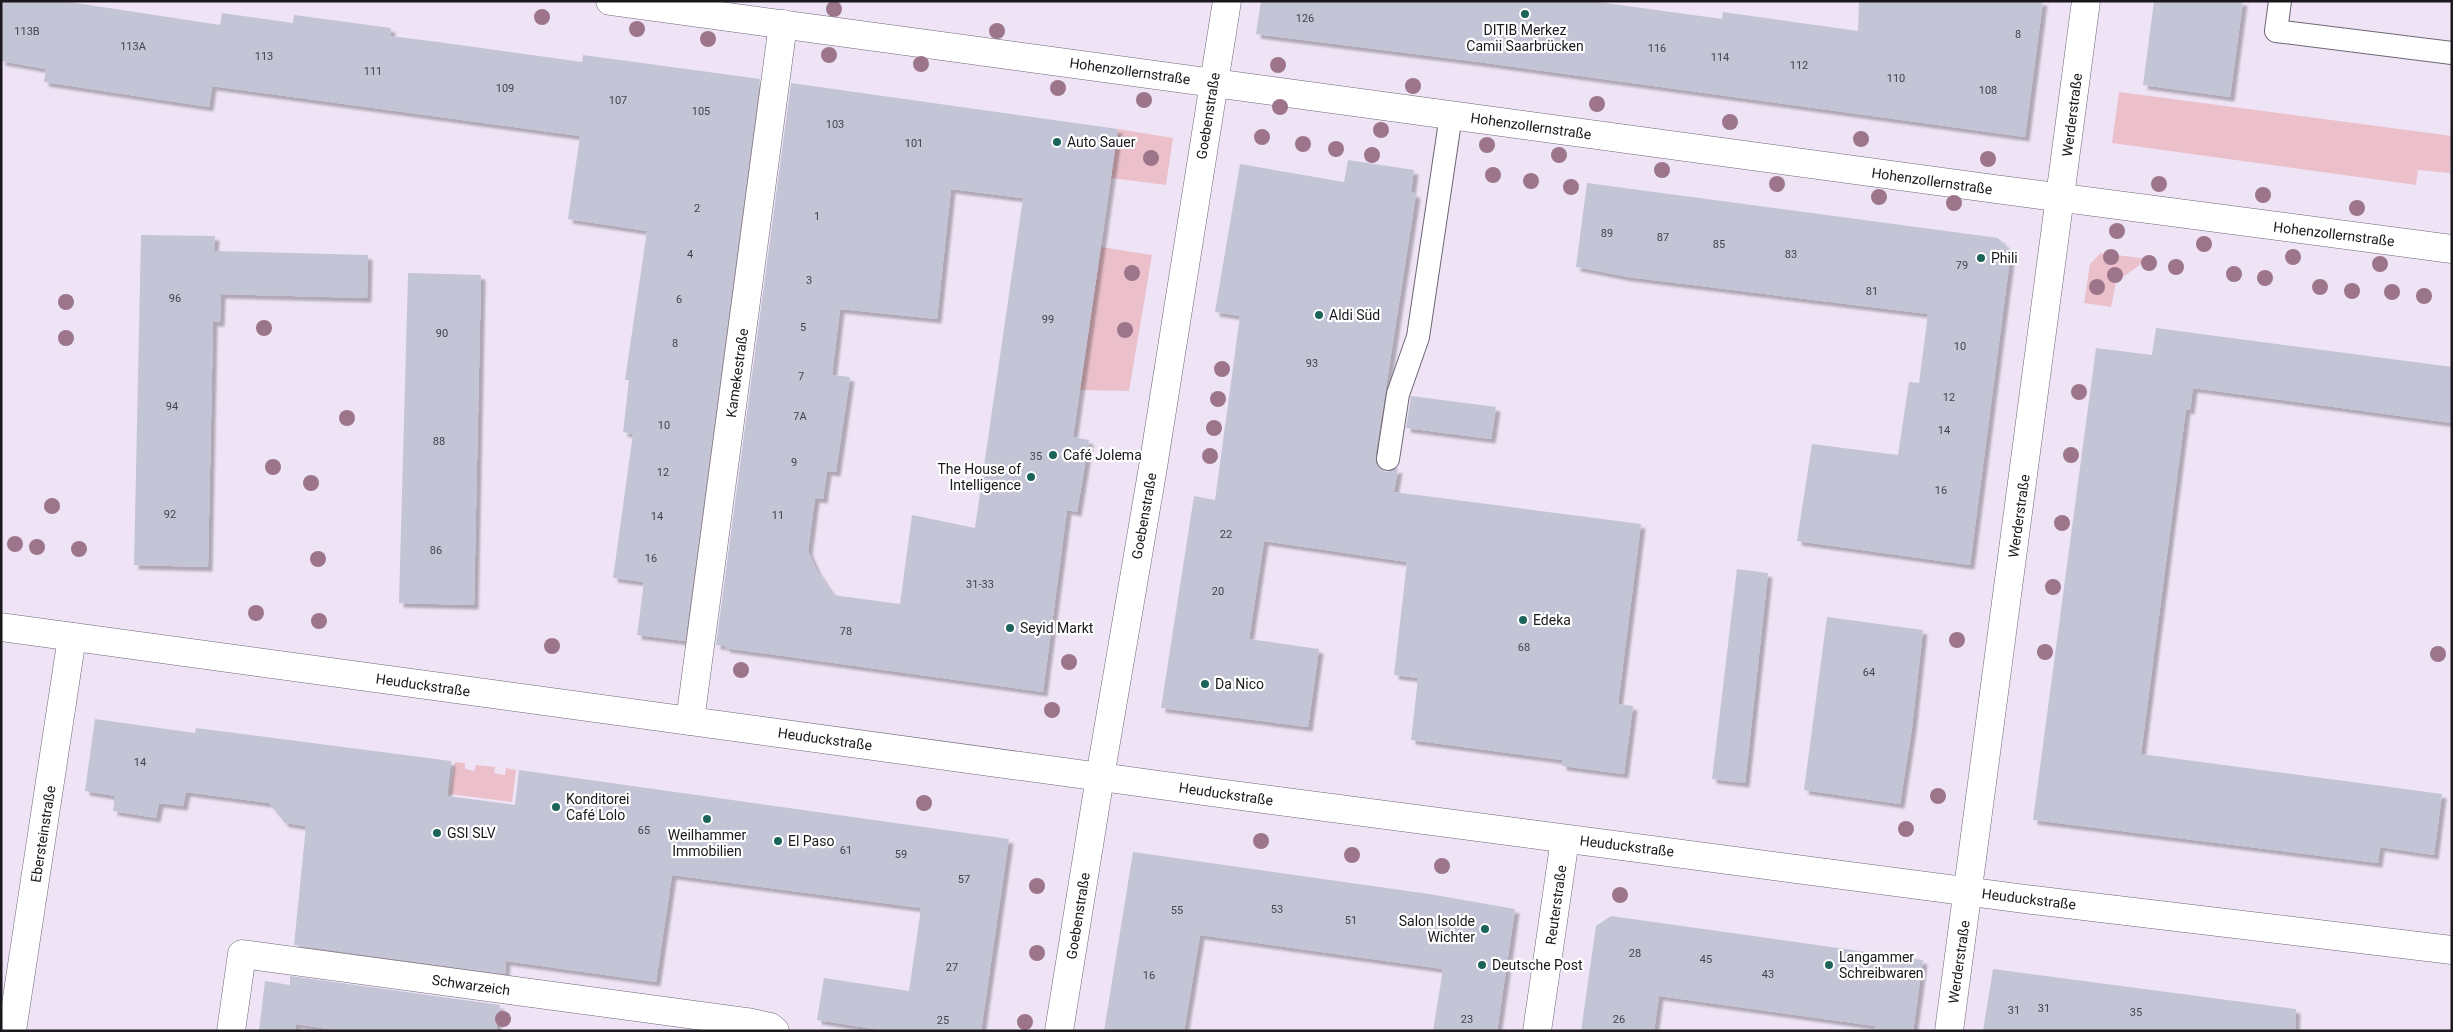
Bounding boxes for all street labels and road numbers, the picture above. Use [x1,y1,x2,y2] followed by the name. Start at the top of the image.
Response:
[1068,55,1192,87] street label: Hohenzollernstraße
[1193,71,1223,161] street label: Goebenstraße
[2059,72,2085,158] street label: Werderstraße
[1469,110,1593,142] street label: Hohenzollernstraße
[1870,165,1994,197] street label: Hohenzollernstraße
[2272,219,2396,249] street label: Hohenzollernstraße
[723,327,751,419] street label: Kamekestraße
[1129,471,1159,561] street label: Goebenstraße
[2005,473,2033,559] street label: Werderstraße
[375,670,471,700] street label: Heuduckstraße
[777,724,873,754] street label: Heuduckstraße
[1178,779,1274,809] street label: Heuduckstraße
[27,784,59,884] street label: Ebersteinstraße
[1579,832,1675,860] street label: Heuduckstraße
[1542,864,1570,946] street label: Reuterstraße
[1063,871,1093,961] street label: Goebenstraße
[1981,885,2077,913] street label: Heuduckstraße
[1945,919,1973,1005] street label: Werderstraße
[431,972,511,998] street label: Schwarzeich

